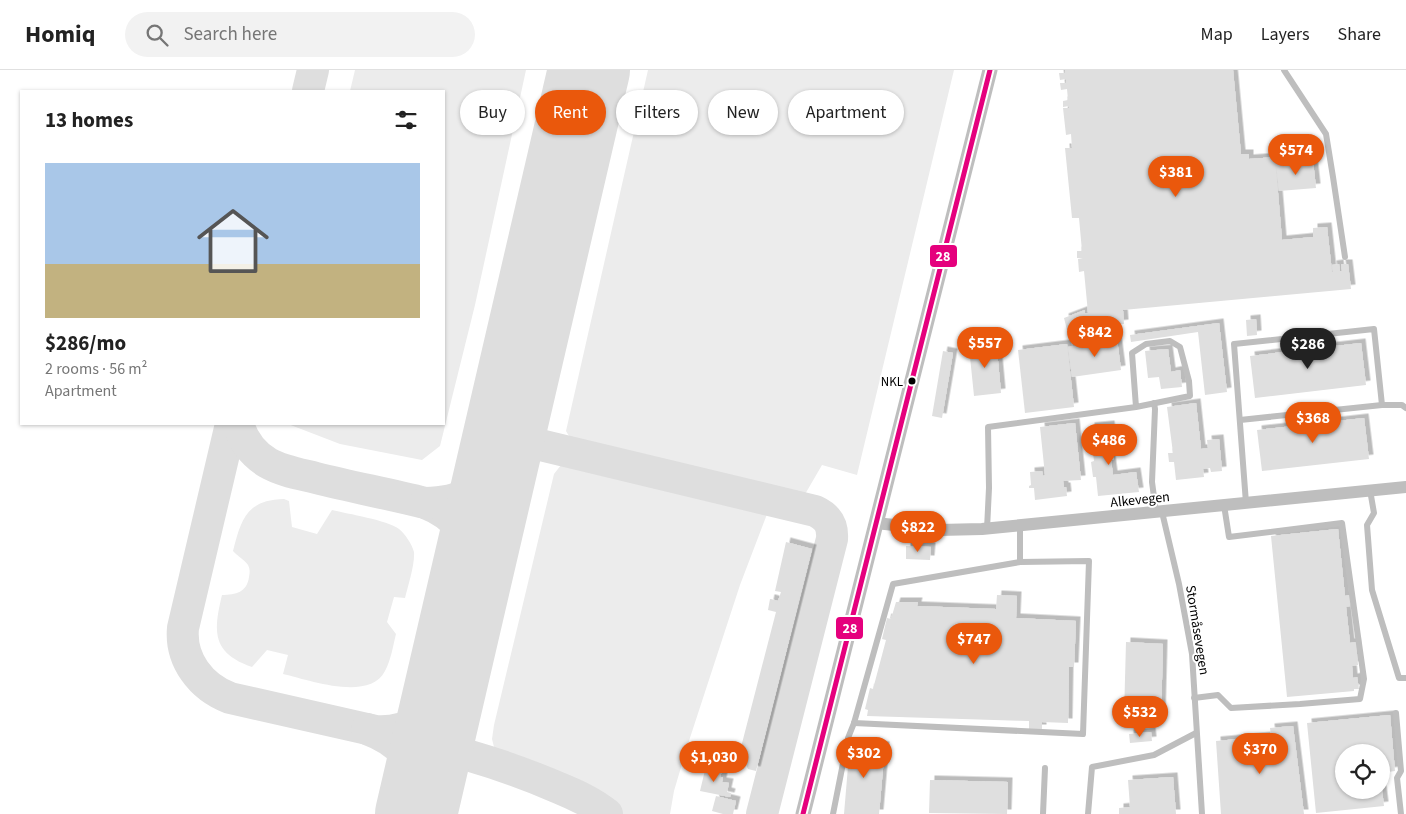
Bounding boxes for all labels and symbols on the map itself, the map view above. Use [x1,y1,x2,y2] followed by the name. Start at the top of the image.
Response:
[1266,134,1326,176] pin: $574
[1146,156,1206,198] pin: $381
[929,244,958,268] line badge: 28
[936,247,950,267] text: 28
[1065,316,1125,358] pin: $842
[955,326,1015,369] pin: $557
[1278,328,1338,370] pin: $286
[881,373,903,391] place label: NKL
[907,376,917,386] marker: NKL
[1283,402,1343,444] pin: $368
[1079,424,1139,466] pin: $486
[1109,487,1171,513] street label: Alkevegen
[888,510,948,553] pin: $822
[1180,584,1214,676] street label: Stormåsevegen
[835,616,864,640] line badge: 28
[843,619,857,639] text: 28
[944,622,1004,665] pin: $747
[1110,696,1170,738] pin: $532
[1230,732,1290,775] pin: $370
[834,736,894,779] pin: $302
[673,740,755,783] pin: $1,030

